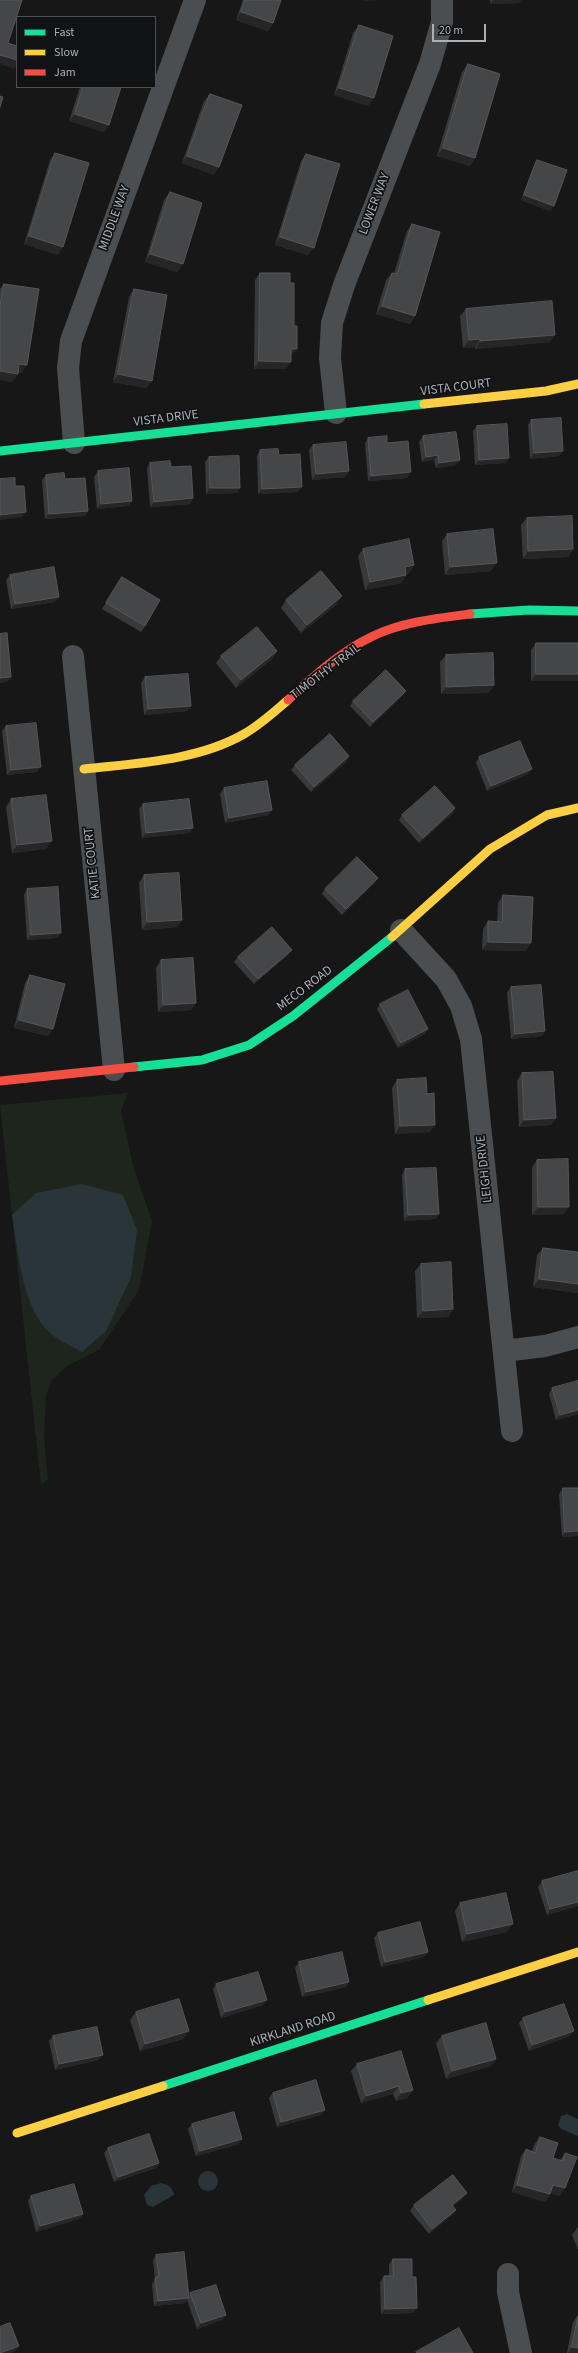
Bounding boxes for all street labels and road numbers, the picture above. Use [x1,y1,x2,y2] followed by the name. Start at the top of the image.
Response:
[356,171,394,237] street label: LOWER WAY
[96,183,134,253] street label: MIDDLE WAY
[420,376,492,400] street label: VISTA COURT
[133,407,199,431] street label: VISTA DRIVE
[288,641,364,703] street label: TIMOTHY TRAIL
[81,826,105,900] street label: KATIE COURT
[274,963,336,1015] street label: MECO ROAD
[474,1134,496,1204] street label: LEIGH DRIVE
[248,2009,338,2051] street label: KIRKLAND ROAD

